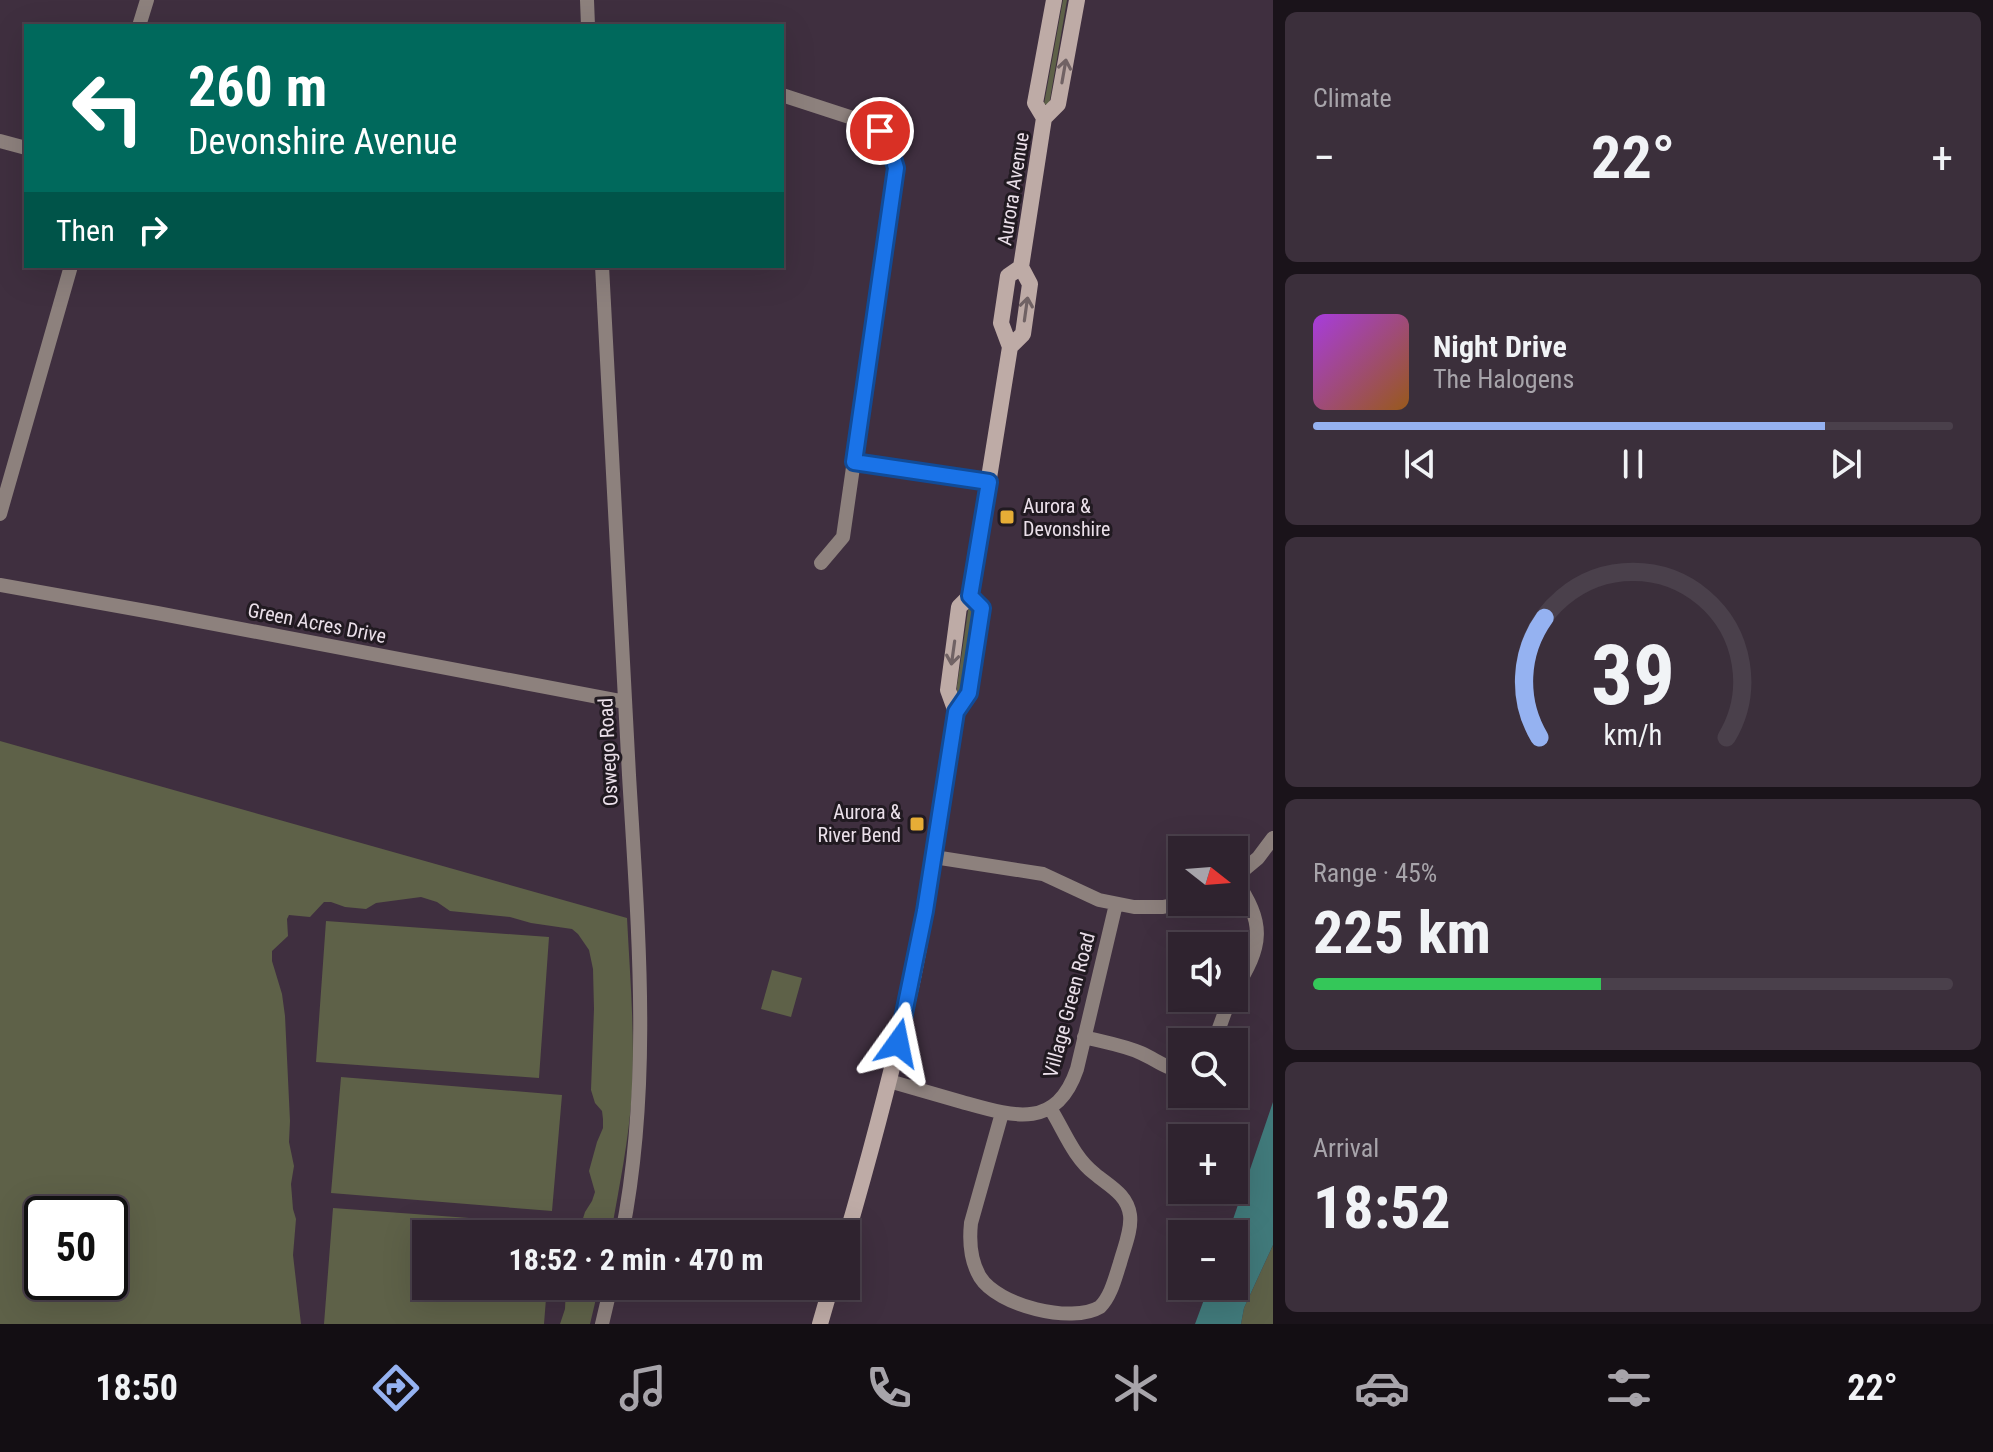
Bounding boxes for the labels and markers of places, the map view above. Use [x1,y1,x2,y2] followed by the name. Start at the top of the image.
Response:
[846,97,914,165] pin
[1023,494,1110,541] place label: Aurora & Devonshire
[998,508,1016,526] marker: Aurora & Devonshire
[817,800,901,847] place label: Aurora & River Bend
[908,815,926,833] marker: Aurora & River Bend

